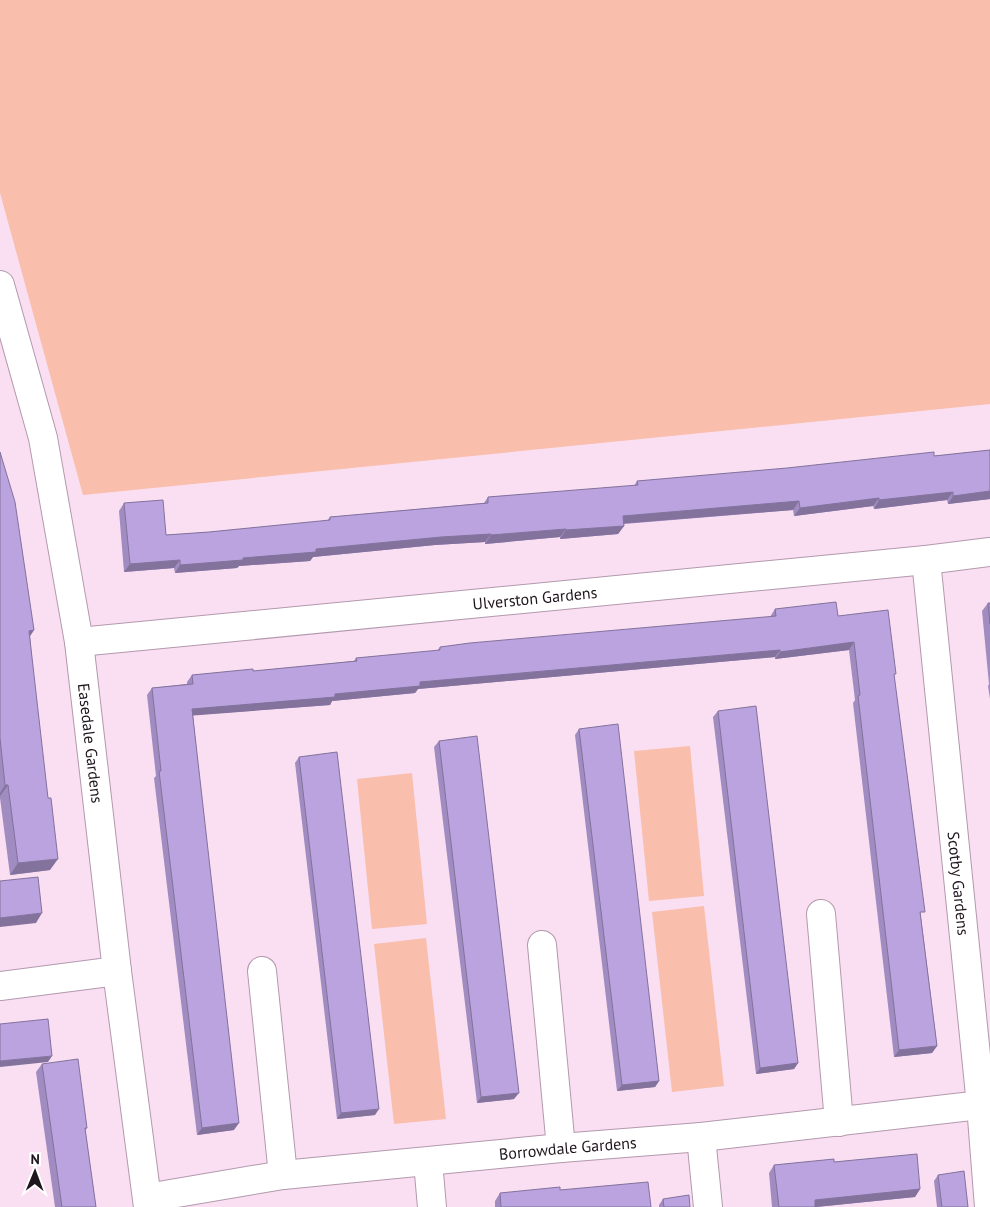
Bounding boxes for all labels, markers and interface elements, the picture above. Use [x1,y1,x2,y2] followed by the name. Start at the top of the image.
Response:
[472,582,598,614] street label: Ulverston Gardens
[74,682,108,805] street label: Easedale Gardens
[943,830,974,937] street label: Scotby Gardens
[498,1132,638,1164] street label: Borrowdale Gardens
[10,1147,60,1197] north arrow
[30,1150,40,1168] text: N

